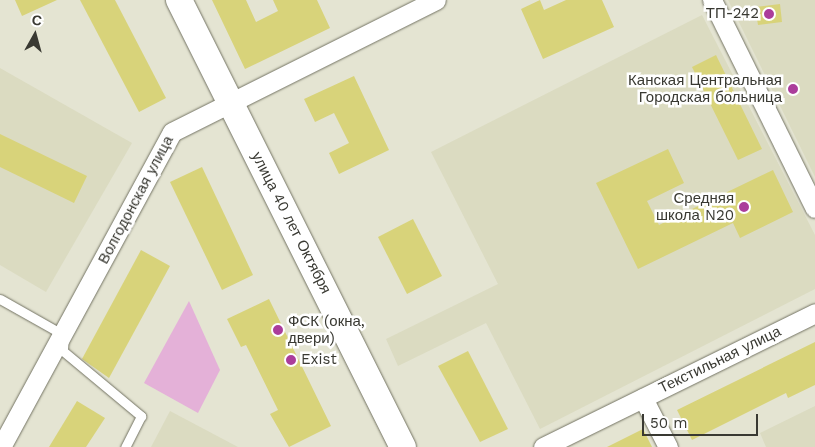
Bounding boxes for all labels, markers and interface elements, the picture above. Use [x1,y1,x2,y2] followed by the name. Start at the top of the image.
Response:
[706,5,759,23] place label: ТП-242
[763,8,775,20] marker: ТП-242
[10,10,60,60] north arrow
[31,12,43,29] text: С
[628,71,782,106] place label: Канская Центральная Городская больница
[786,82,800,96] marker: Канская Центральная Городская больница
[95,133,177,267] street label: Волгодонская улица
[247,149,335,297] street label: улица 40 лет Октября
[656,189,734,224] place label: Средняя школа N20
[738,201,750,213] marker: Средняя школа N20
[288,312,365,347] place label: ФСК (окна, двери)
[656,323,784,397] street label: Текстильная улица
[272,324,284,336] marker: ФСК (окна, двери)
[301,351,337,369] place label: Exist
[285,354,297,366] marker: Exist
[645,404,761,436] scale bar
[650,414,687,432] text: 50 m

